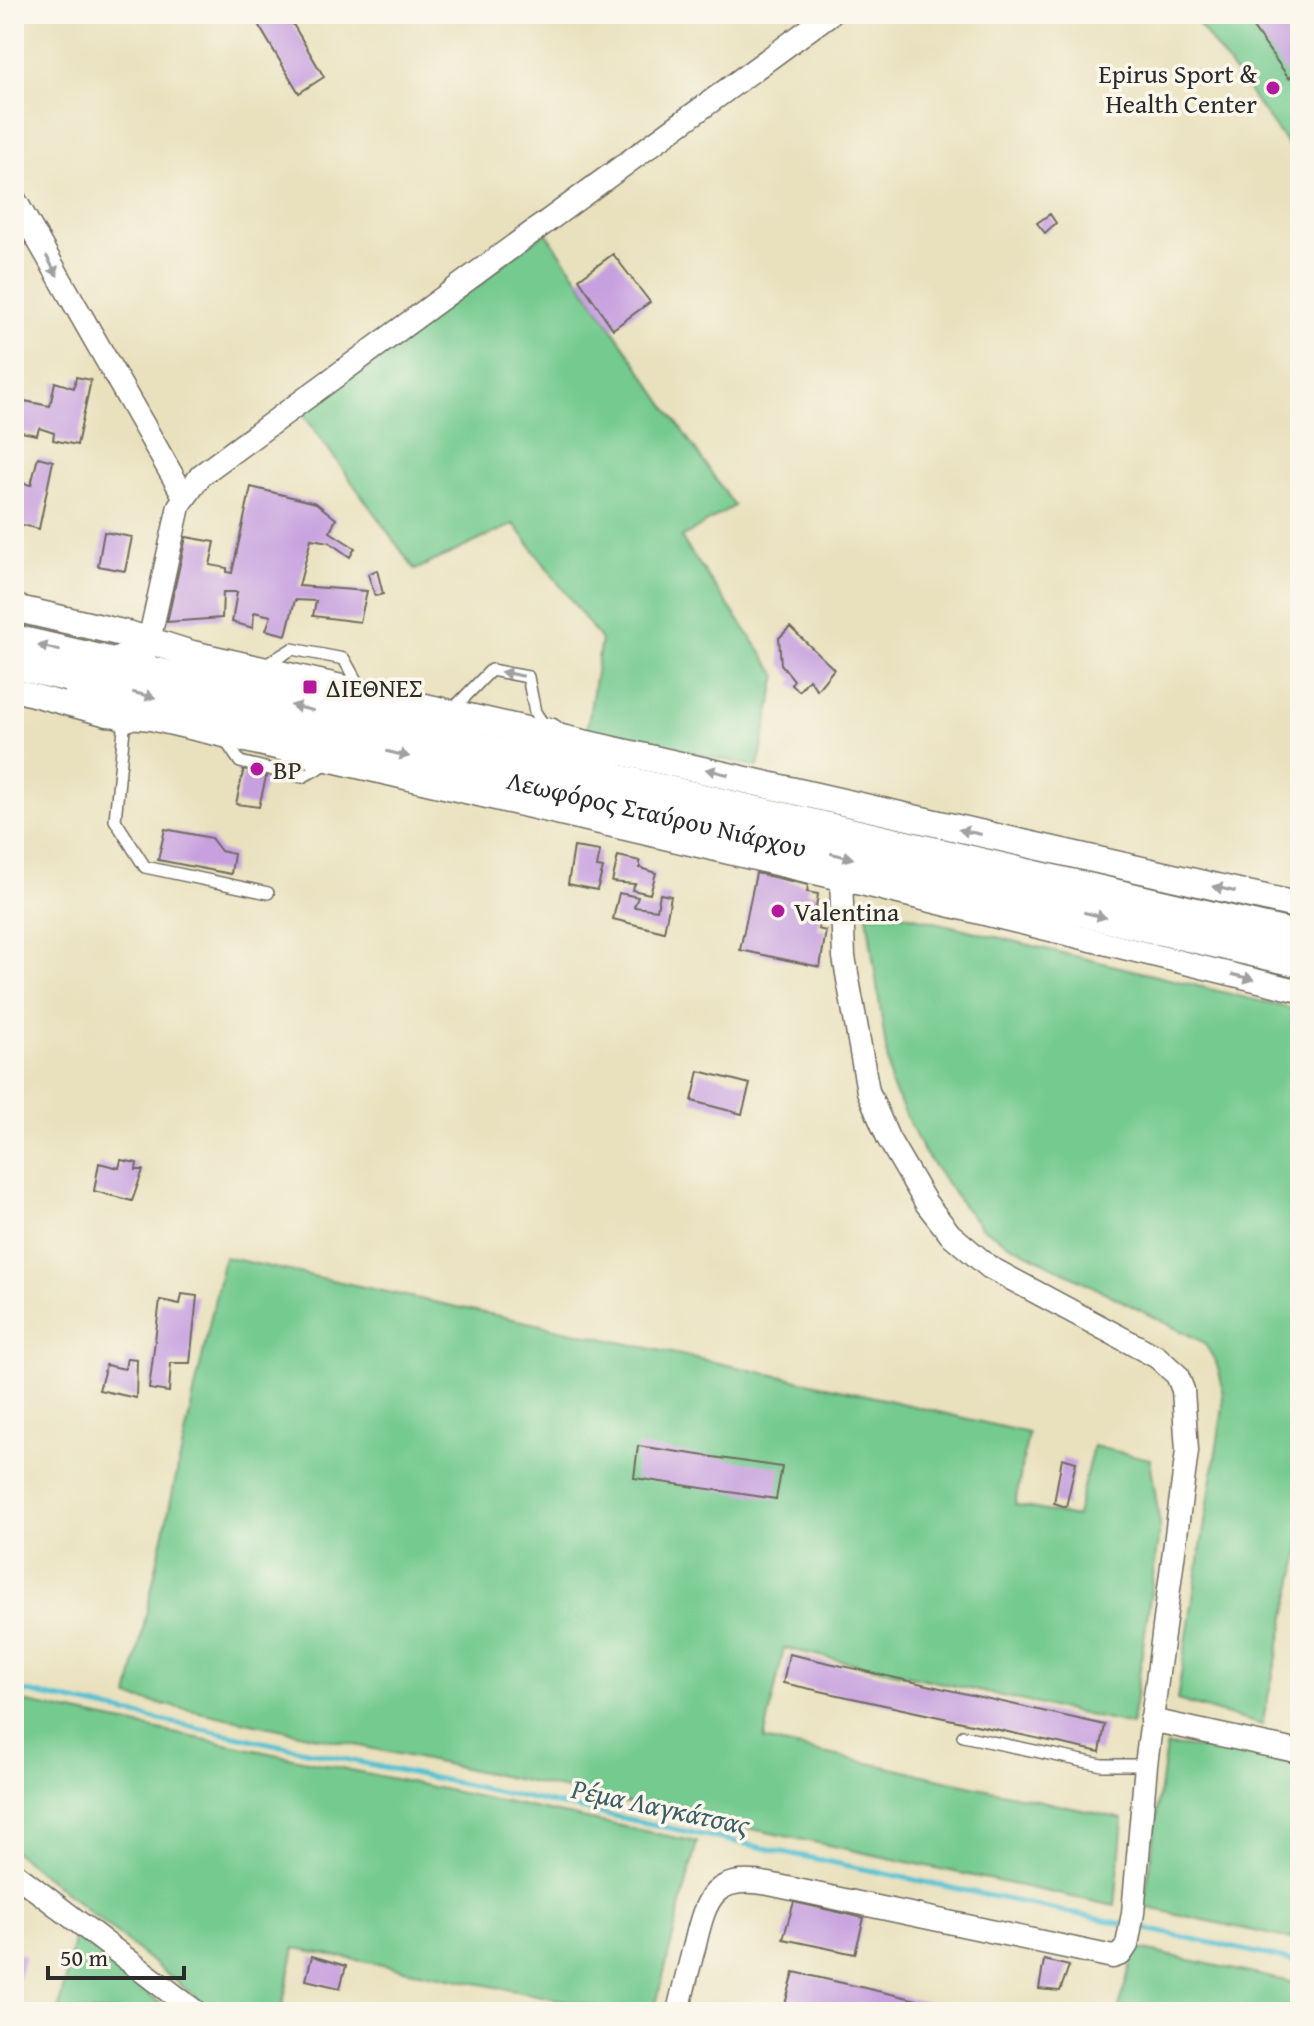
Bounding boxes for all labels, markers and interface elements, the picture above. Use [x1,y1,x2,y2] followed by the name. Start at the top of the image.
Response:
[1099,54,1257,123] place label: Epirus Sport & Health Center
[1264,79,1282,97] marker: Epirus Sport & Health Center
[46,254,59,277] one-way arrow
[36,641,61,654] one-way arrow
[499,667,524,680] one-way arrow
[326,668,423,707] place label: ΔΙΕΘΝΕΣ
[301,678,319,696] marker: ΔΙΕΘΝΕΣ
[132,689,157,702] one-way arrow
[289,701,314,713] one-way arrow
[385,748,410,761] one-way arrow
[273,750,302,789] place label: BP
[503,759,810,867] street label: Λεωφόρος Σταύρου Νιάρχου
[248,760,266,778] marker: BP
[705,765,730,778] one-way arrow
[958,825,983,838] one-way arrow
[830,851,855,863] one-way arrow
[1211,882,1236,895] one-way arrow
[794,892,900,931] place label: Valentina
[769,902,787,920] marker: Valentina
[1083,909,1108,922] one-way arrow
[1230,972,1255,984] one-way arrow
[567,1767,755,1845] water label: Ρέμα Λαγκάτσας
[48,1930,184,1980] scale bar
[60,1940,108,1975] text: 50 m

